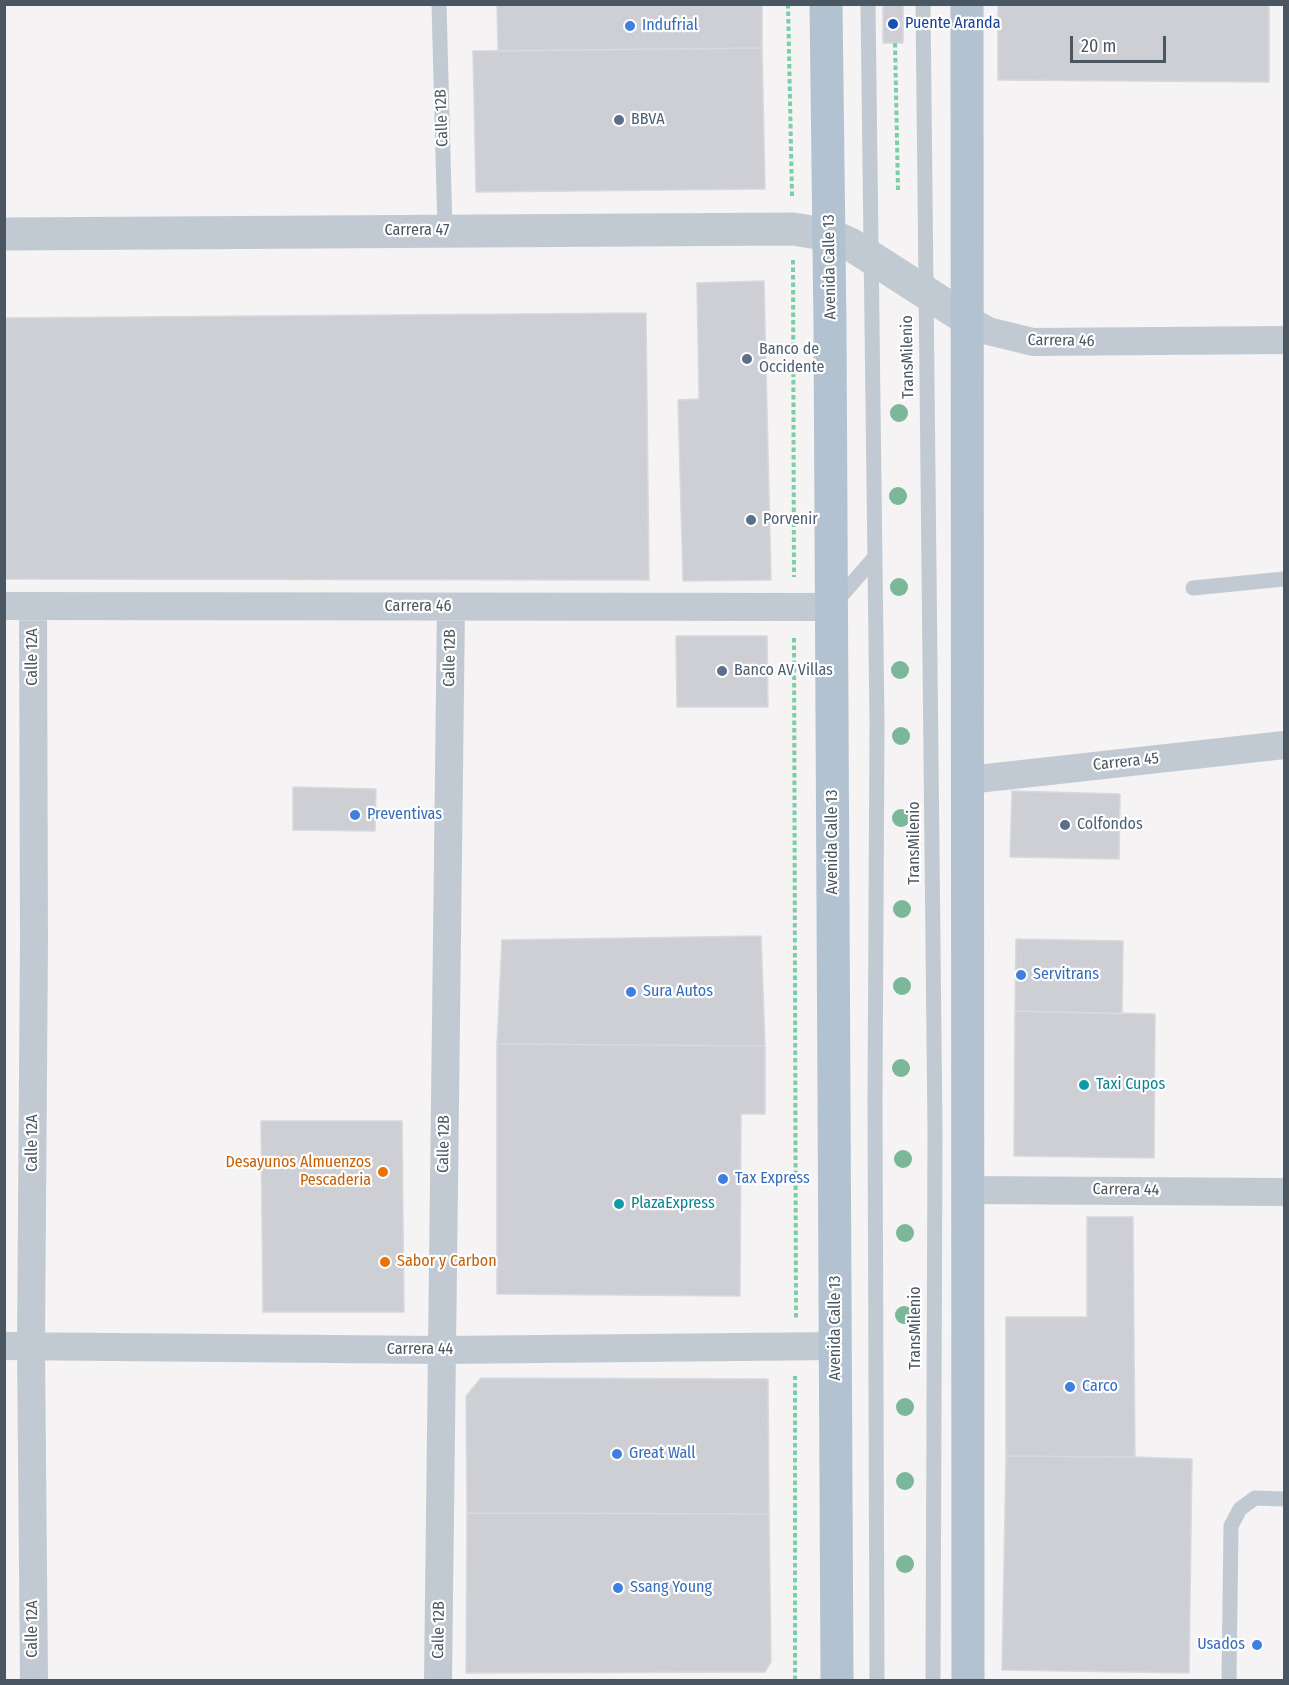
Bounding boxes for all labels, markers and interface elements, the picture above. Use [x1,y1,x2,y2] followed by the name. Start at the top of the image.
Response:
[905,14,1001,34] place label: Puente Aranda
[642,16,698,36] place label: Indufrial
[886,17,900,31] marker: Puente Aranda
[623,19,637,33] marker: Indufrial
[1073,24,1169,62] scale bar
[1081,35,1116,57] text: 20 m
[431,89,453,147] street label: Calle 12B
[631,110,665,130] place label: BBVA
[612,113,626,127] marker: BBVA
[819,214,841,320] street label: Avenida Calle 13
[384,221,450,241] street label: Carrera 47
[898,315,918,399] street label: TransMilenio
[1027,331,1095,351] street label: Carrera 46
[759,340,824,378] place label: Banco de Occidente
[740,352,754,366] marker: Banco de Occidente
[763,510,818,530] place label: Porvenir
[744,513,758,527] marker: Porvenir
[385,597,451,617] street label: Carrera 46
[23,628,43,686] street label: Calle 12A
[440,629,460,687] street label: Calle 12B
[734,661,833,681] place label: Banco AV Villas
[715,664,729,678] marker: Banco AV Villas
[1092,749,1160,775] street label: Carrera 45
[823,789,843,895] street label: Avenida Calle 13
[905,801,925,885] street label: TransMilenio
[367,805,442,825] place label: Preventivas
[348,808,362,822] marker: Preventivas
[1077,815,1143,835] place label: Colfondos
[1058,818,1072,832] marker: Colfondos
[1033,965,1099,985] place label: Servitrans
[1014,968,1028,982] marker: Servitrans
[643,982,713,1002] place label: Sura Autos
[624,985,638,999] marker: Sura Autos
[1096,1075,1165,1095] place label: Taxi Cupos
[1077,1078,1091,1092] marker: Taxi Cupos
[23,1114,43,1172] street label: Calle 12A
[434,1115,454,1173] street label: Calle 12B
[225,1153,371,1191] place label: Desayunos Almuenzos Pescaderia
[376,1165,390,1179] marker: Desayunos Almuenzos Pescaderia
[735,1169,810,1189] place label: Tax Express
[716,1172,730,1186] marker: Tax Express
[1093,1180,1159,1200] street label: Carrera 44
[631,1194,715,1214] place label: PlazaExpress
[612,1197,626,1211] marker: PlazaExpress
[397,1252,497,1272] place label: Sabor y Carbon
[378,1255,392,1269] marker: Sabor y Carbon
[826,1275,846,1381] street label: Avenida Calle 13
[906,1286,926,1370] street label: TransMilenio
[387,1340,453,1360] street label: Carrera 44
[1082,1377,1118,1397] place label: Carco
[1063,1380,1077,1394] marker: Carco
[629,1444,696,1464] place label: Great Wall
[610,1447,624,1461] marker: Great Wall
[630,1578,712,1598] place label: Ssang Young
[611,1581,625,1595] marker: Ssang Young
[23,1600,43,1658] street label: Calle 12A
[429,1601,449,1659] street label: Calle 12B
[1197,1635,1245,1655] place label: Usados
[1250,1638,1264,1652] marker: Usados

